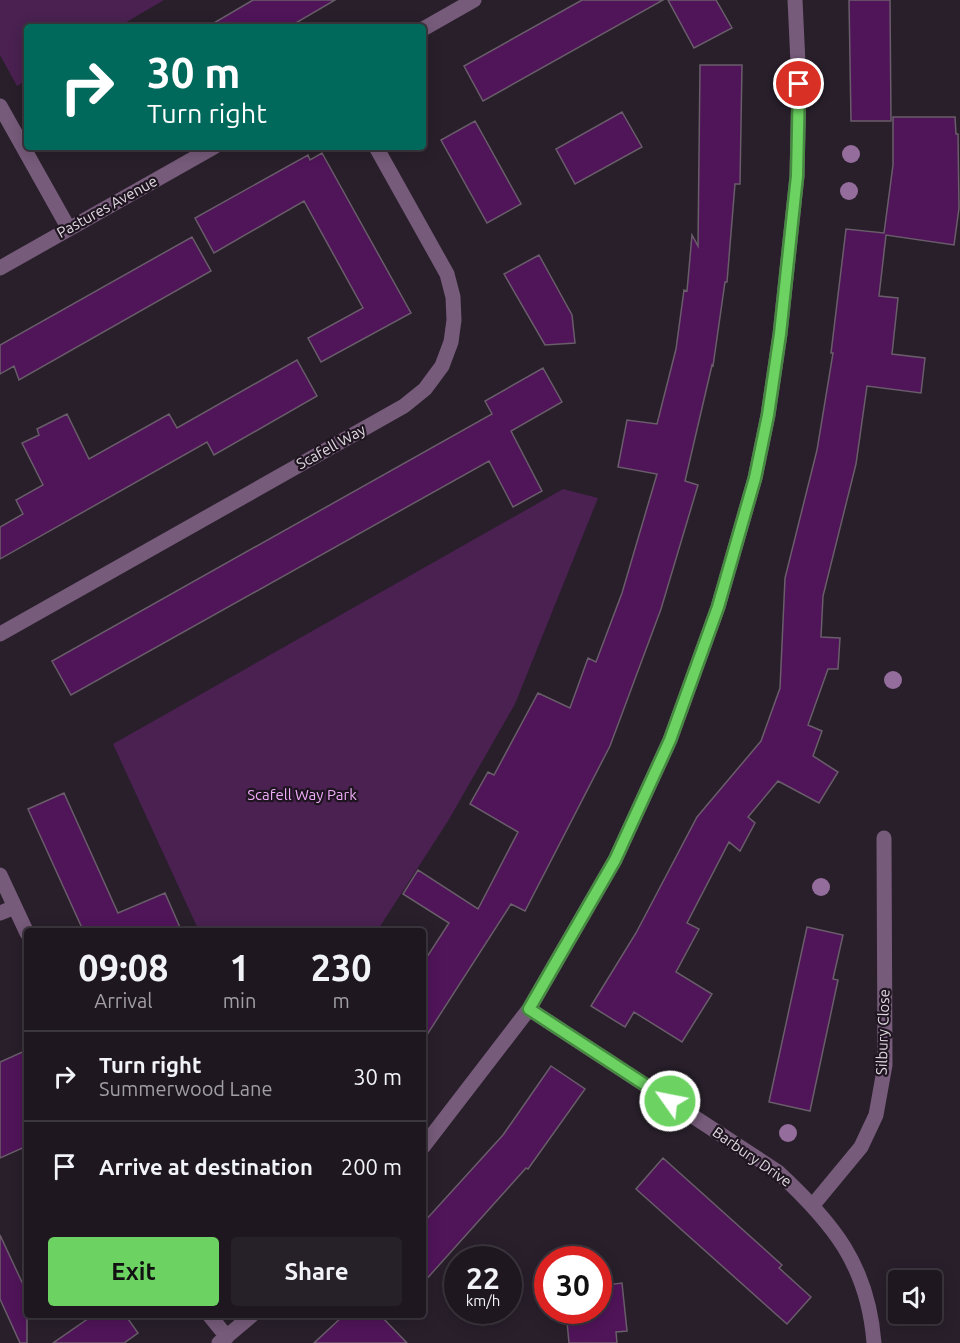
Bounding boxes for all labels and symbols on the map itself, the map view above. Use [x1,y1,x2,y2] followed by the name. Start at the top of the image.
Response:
[773,58,824,109] pin
[54,172,160,241] street label: Pastures Avenue
[293,421,368,472] street label: Scafell Way
[247,786,357,803] park label: Scafell Way Park
[873,989,892,1075] street label: Silbury Close
[638,1069,702,1133] position arrow
[710,1123,795,1190] street label: Barbury Drive
[534,1246,612,1324] speed limit sign: 30

